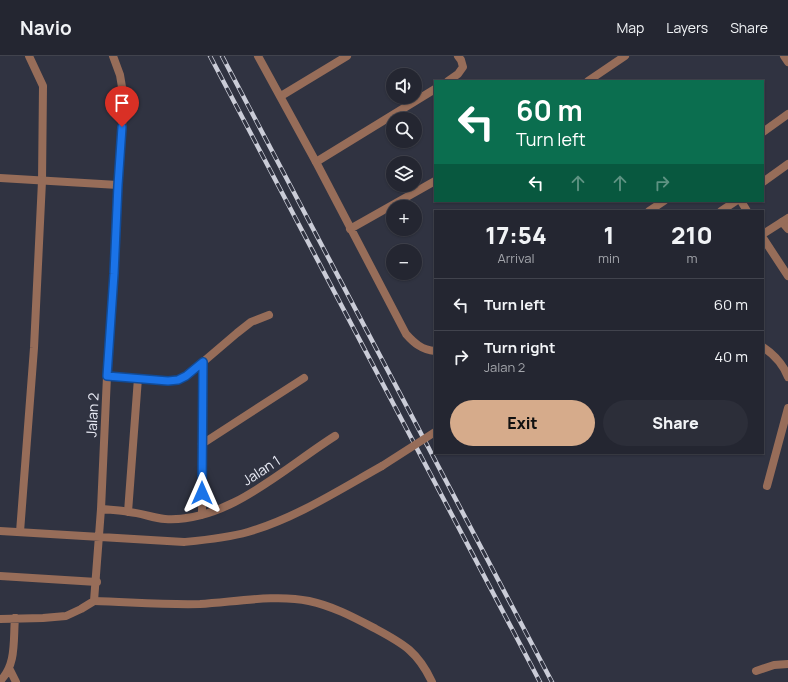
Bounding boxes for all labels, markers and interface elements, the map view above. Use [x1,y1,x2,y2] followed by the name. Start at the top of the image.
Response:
[20,15,72,41] text: Navio
[616,18,644,37] text: Map
[666,18,708,37] text: Layers
[730,18,768,37] text: Share
[386,68,422,280] map controls
[386,68,422,104] button: sound
[105,86,139,127] pin
[516,91,583,129] text: 60 m
[111,92,133,114] icon: arrive
[450,96,502,148] icon: left
[386,112,422,148] button: search
[516,127,586,151] text: Turn left
[386,156,422,192] button: layers
[525,172,547,194] icon: left
[567,172,589,194] icon: ahead
[609,172,631,194] icon: ahead
[651,172,673,194] icon: right
[386,200,422,236] button: +
[485,218,547,251] text: 17:54
[603,218,614,251] text: 1
[671,218,713,251] text: 210
[386,244,422,280] button: −
[497,249,535,267] text: Arrival
[598,249,620,267] text: min
[686,249,697,267] text: m
[450,294,472,316] icon: left
[484,294,546,315] text: Turn left
[714,294,748,315] text: 60 m
[484,337,555,358] text: Turn right
[450,346,472,368] icon: right
[714,346,748,367] text: 40 m
[484,358,525,376] text: Jalan 2
[81,392,103,438] street label: Jalan 2
[450,400,595,446] button: Exit
[603,400,748,446] button: Share
[238,451,284,489] street label: Jalan 1
[181,472,223,514] position arrow

